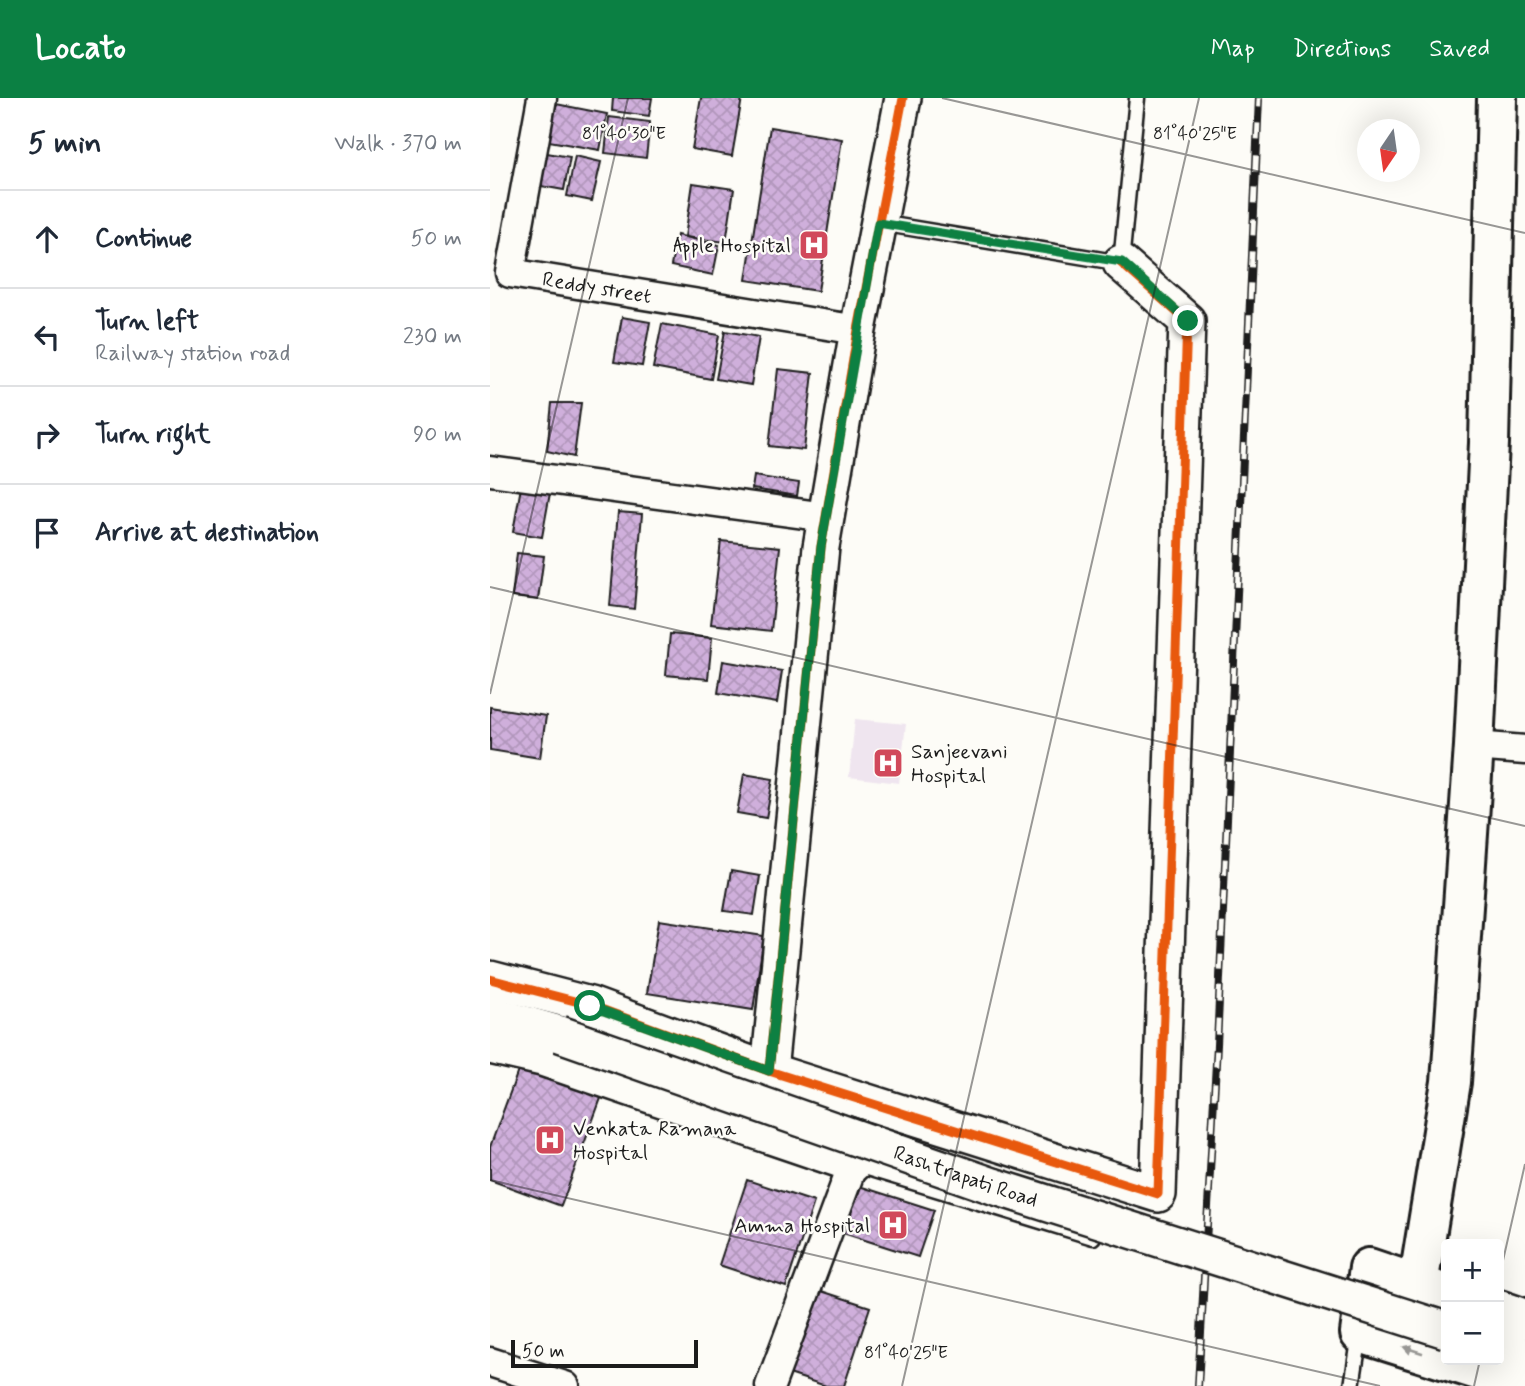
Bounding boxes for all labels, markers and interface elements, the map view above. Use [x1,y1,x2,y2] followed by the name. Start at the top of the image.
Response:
[35,27,126,71] text: Locato
[1211,34,1255,65] text: Map
[1293,34,1391,65] text: Directions
[1429,34,1490,65] text: Saved
[1357,119,1420,182] north arrow
[582,122,666,146] text: 81°40'30"E
[1153,122,1237,146] text: 81°40'25"E
[28,124,102,163] text: 5 min
[334,129,462,159] text: Walk · 370 m
[28,220,66,258] icon: ahead
[95,222,192,256] text: Continue
[411,224,462,254] text: 50 m
[797,228,831,262] hospital icon: Apple Hospital
[673,232,791,261] place label: Apple Hospital
[540,266,654,311] street label: Reddy street
[95,305,199,339] text: Turn left
[1172,305,1203,336] route end
[28,318,66,356] icon: left
[403,322,462,352] text: 230 m
[95,339,290,369] text: Railway station road
[28,416,66,454] icon: right
[95,418,211,452] text: Turn right
[413,420,462,450] text: 90 m
[28,514,66,552] icon: arrive
[95,516,319,550] text: Arrive at destination
[911,738,1008,790] place label: Sanjeevani Hospital
[871,746,905,780] hospital icon: Sanjeevani Hospital
[574,990,605,1021] route start
[573,1115,737,1167] place label: Venkata Ramana Hospital
[533,1123,567,1157] hospital icon: Venkata Ramana Hospital
[890,1139,1041,1214] street label: Rashtrapati Road
[876,1208,910,1242] hospital icon: Amma Hospital
[734,1212,870,1240] place label: Amma Hospital
[1441,1239,1504,1365] map controls
[1441,1239,1504,1302] button: +
[1441,1302,1504,1365] button: −
[511,1337,698,1369] scale bar
[522,1339,565,1364] text: 50 m
[864,1341,948,1365] text: 81°40'25"E
[1403,1344,1424,1354] one-way arrow

